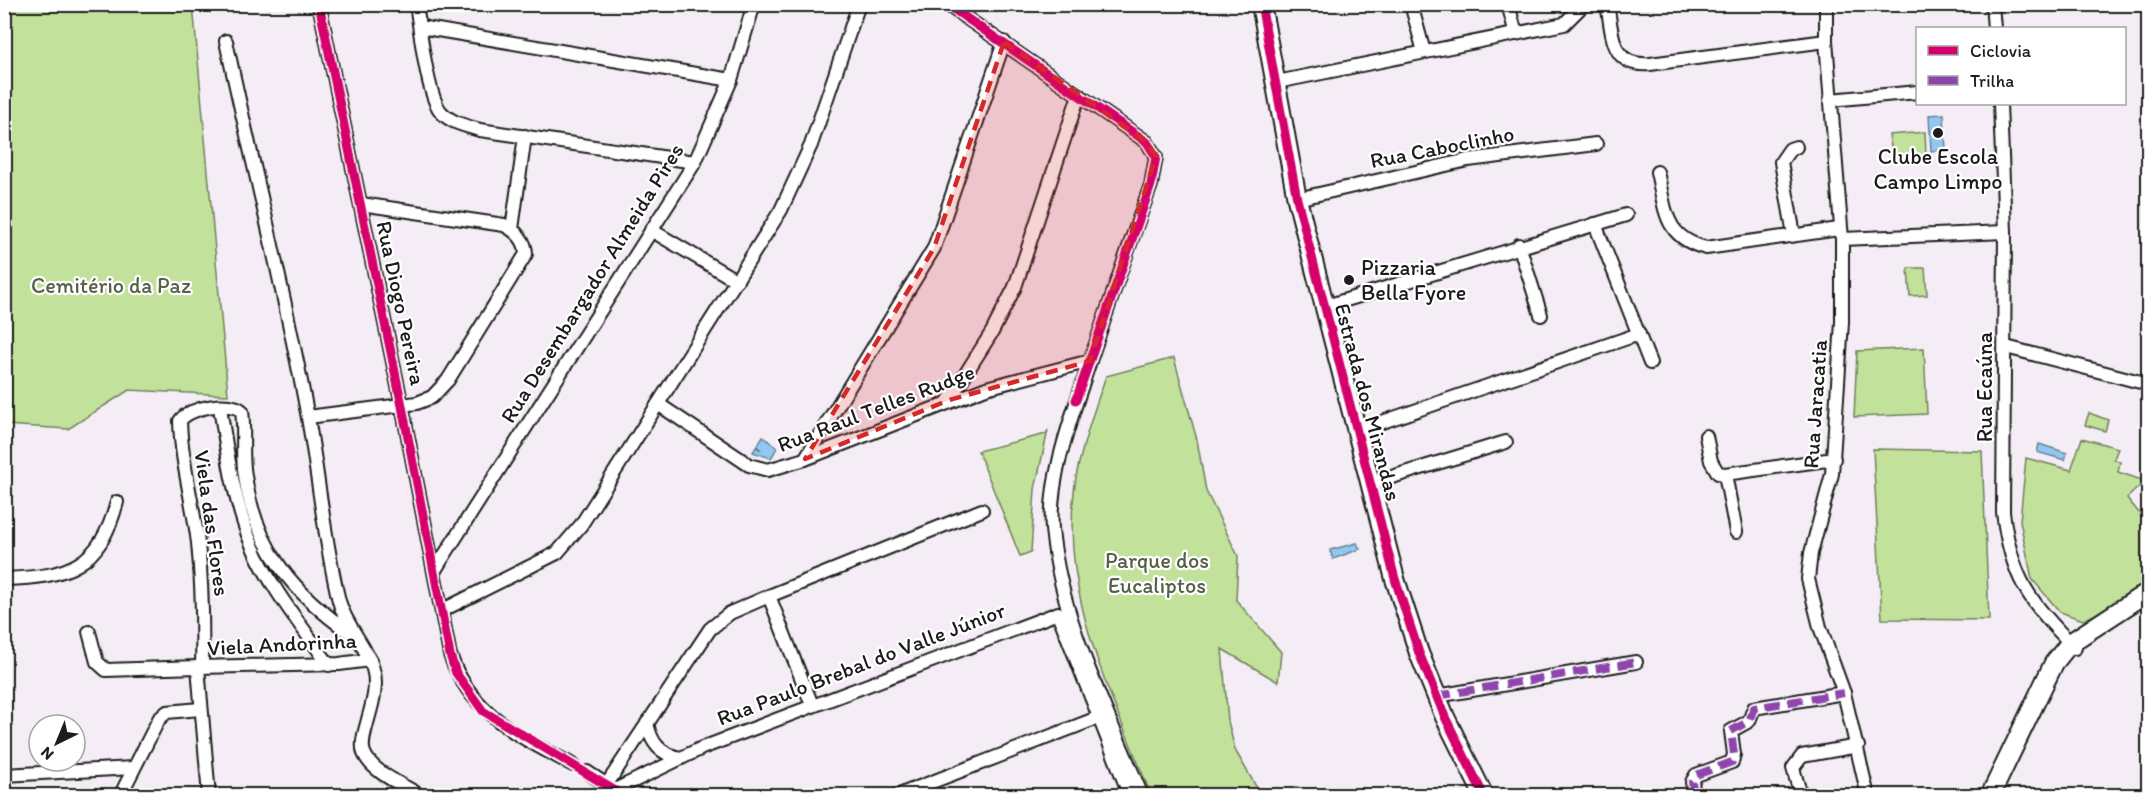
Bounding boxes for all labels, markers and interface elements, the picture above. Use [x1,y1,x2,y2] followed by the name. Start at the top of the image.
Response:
[1916,27,2126,105] legend
[1970,40,2032,62] text: Ciclovia
[1970,70,2014,92] text: Trilha
[1368,120,1516,174] street label: Rua Caboclinho
[1931,126,1945,140] marker: Clube Escola Campo Limpo
[495,138,689,428] street label: Rua Desembargador Almeida Pires
[1873,143,2003,195] place label: Clube Escola Campo Limpo
[370,218,432,388] street label: Rua Diogo Pereira
[1361,254,1466,306] place label: Pizzaria Bella Fyore
[31,272,191,299] park label: Cemitério da Paz
[1342,273,1356,287] marker: Pizzaria Bella Fyore
[1329,300,1407,504] street label: Estrada dos Mirandas
[1971,331,1998,442] street label: Rua Ecaúna
[1797,338,1833,469] street label: Rua Jaracatia
[774,358,978,458] street label: Rua Raul Telles Rudge
[188,448,236,598] street label: Viela das Flores
[1105,547,1209,599] park label: Parque dos Eucaliptos
[713,596,1009,732] street label: Rua Paulo Brebal do Valle Júnior
[206,627,358,661] street label: Viela Andorinha
[27,713,87,773] north arrow
[37,743,58,764] text: N

